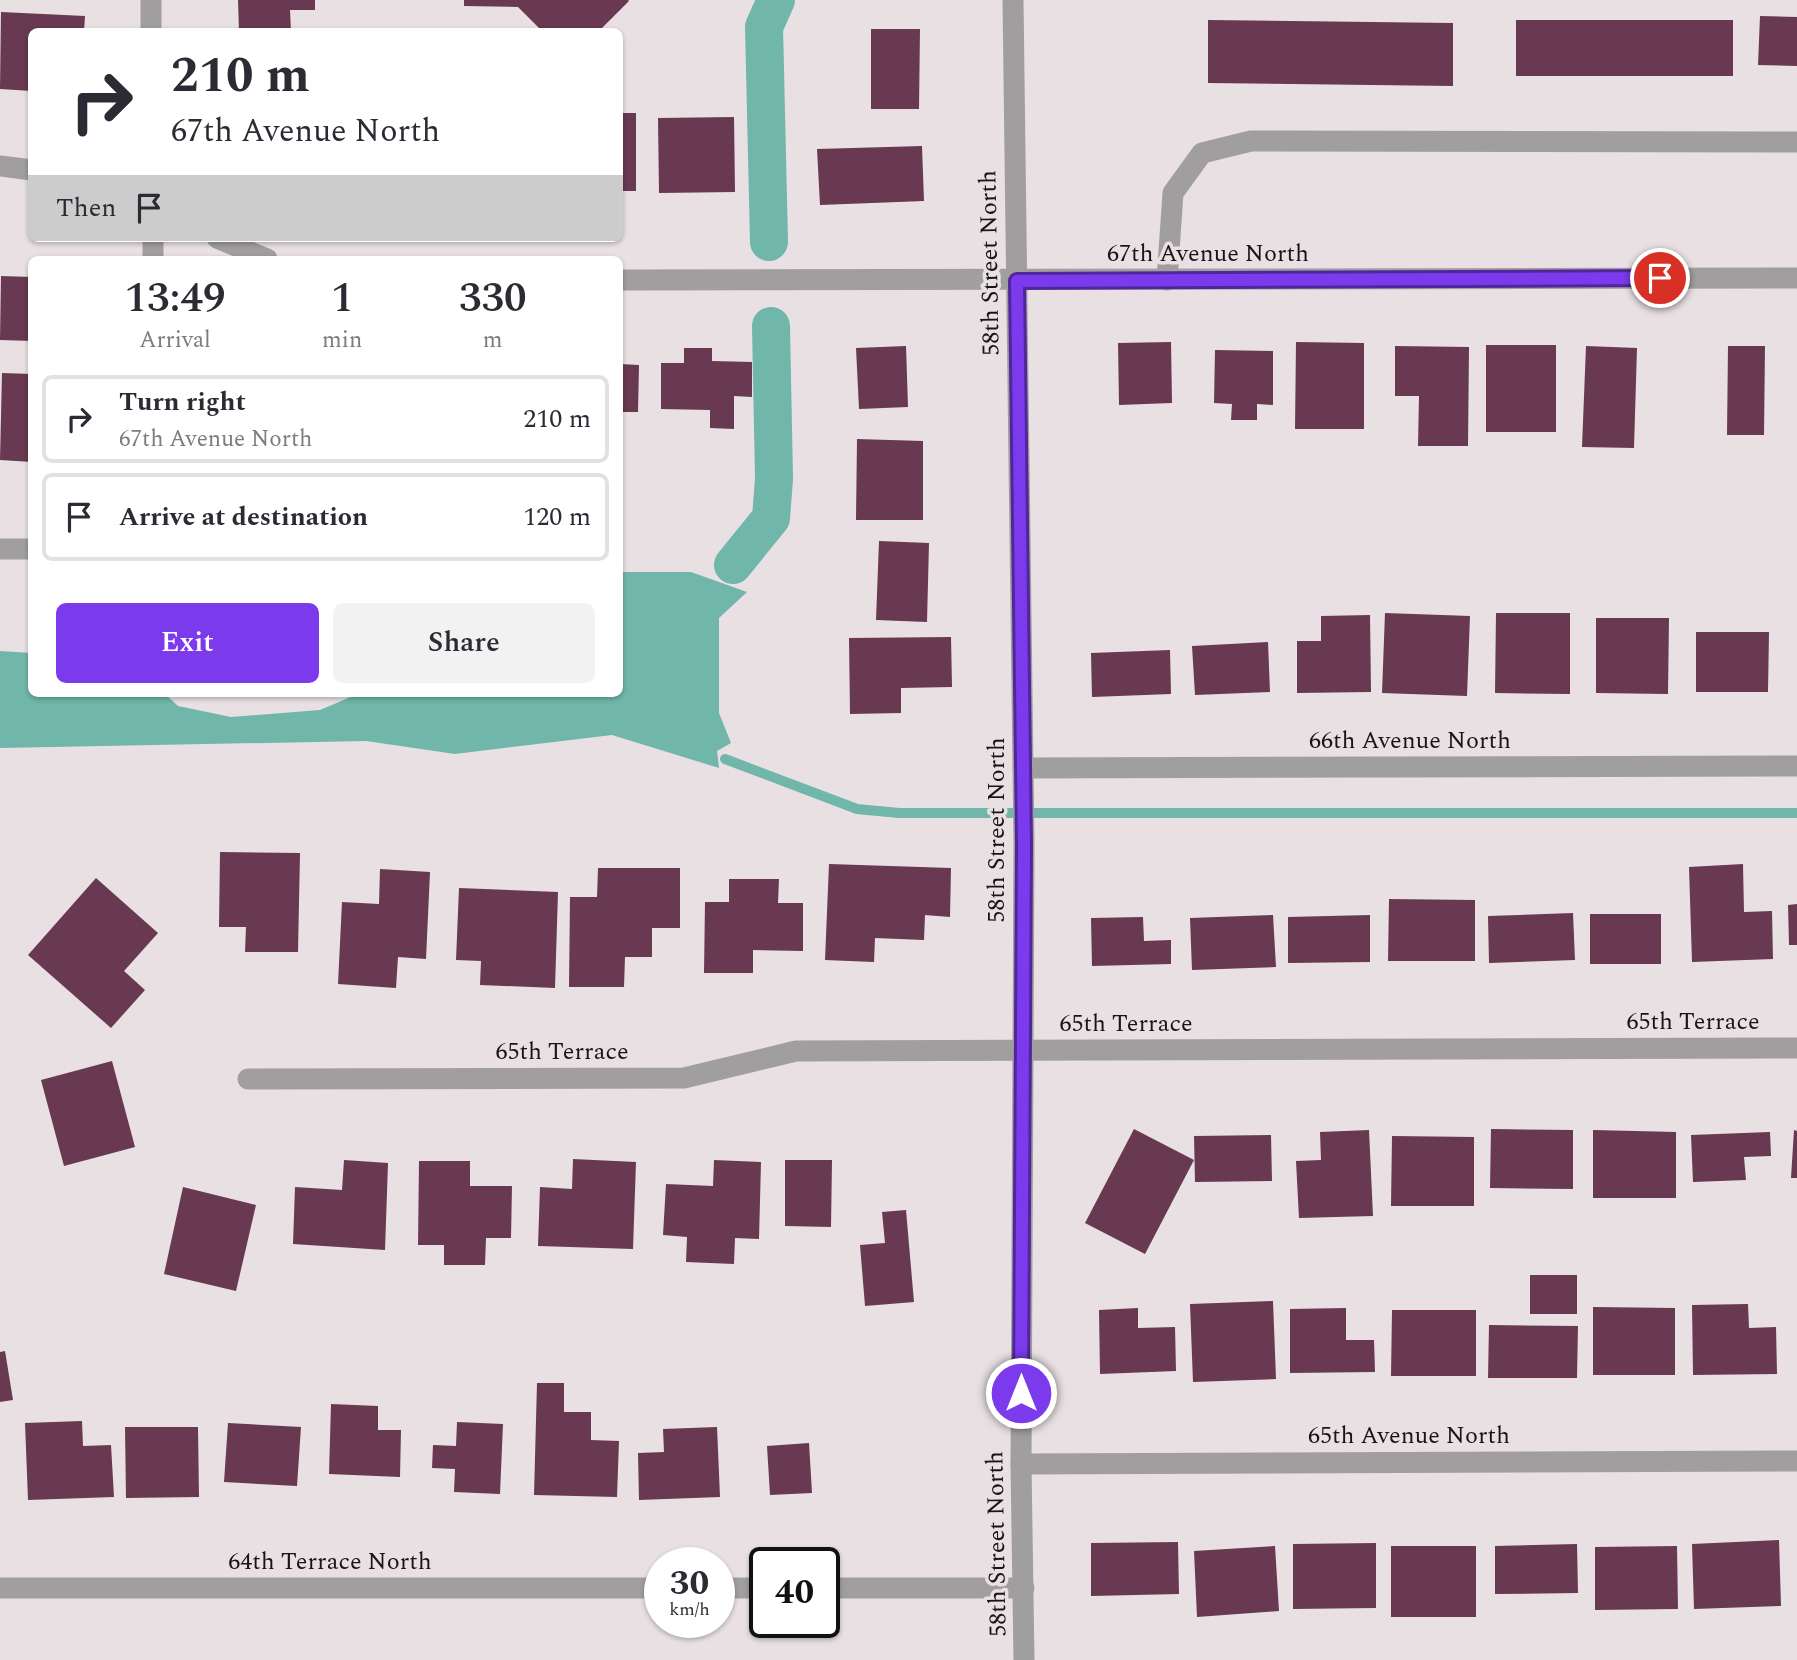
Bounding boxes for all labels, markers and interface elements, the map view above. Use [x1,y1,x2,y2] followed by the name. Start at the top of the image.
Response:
[171,39,310,114] text: 210 m
[56,56,147,147] icon: right
[171,107,440,156] text: 67th Avenue North
[970,170,1010,356] street label: 58th Street North
[56,188,116,228] text: Then
[130,189,168,227] icon: arrive
[1107,236,1309,272] street label: 67th Avenue North
[1630,248,1690,308] pin
[1641,259,1679,297] icon: arrive
[125,267,226,330] text: 13:49
[331,267,353,330] text: 1
[459,267,526,330] text: 330
[139,323,211,358] text: Arrival
[322,323,362,358] text: min
[483,323,503,358] text: m
[119,382,246,422] text: Turn right
[523,399,591,439] text: 210 m
[60,400,98,438] icon: right
[119,422,312,457] text: 67th Avenue North
[119,497,368,537] text: Arrive at destination
[523,497,591,537] text: 120 m
[60,498,98,536] icon: arrive
[56,603,319,683] button: Exit
[333,603,595,683] button: Share
[1309,723,1511,759] street label: 66th Avenue North
[979,737,1015,923] street label: 58th Street North
[1626,1004,1760,1040] street label: 65th Terrace
[1059,1006,1193,1042] street label: 65th Terrace
[495,1034,629,1070] street label: 65th Terrace
[984,1356,1058,1430] position arrow
[1308,1418,1510,1454] street label: 65th Avenue North
[977,1451,1017,1637] street label: 58th Street North
[228,1544,432,1580] street label: 64th Terrace North
[749,1547,840,1638] speed limit sign: 40
[670,1557,709,1610] text: 30
[669,1596,710,1623] text: km/h

